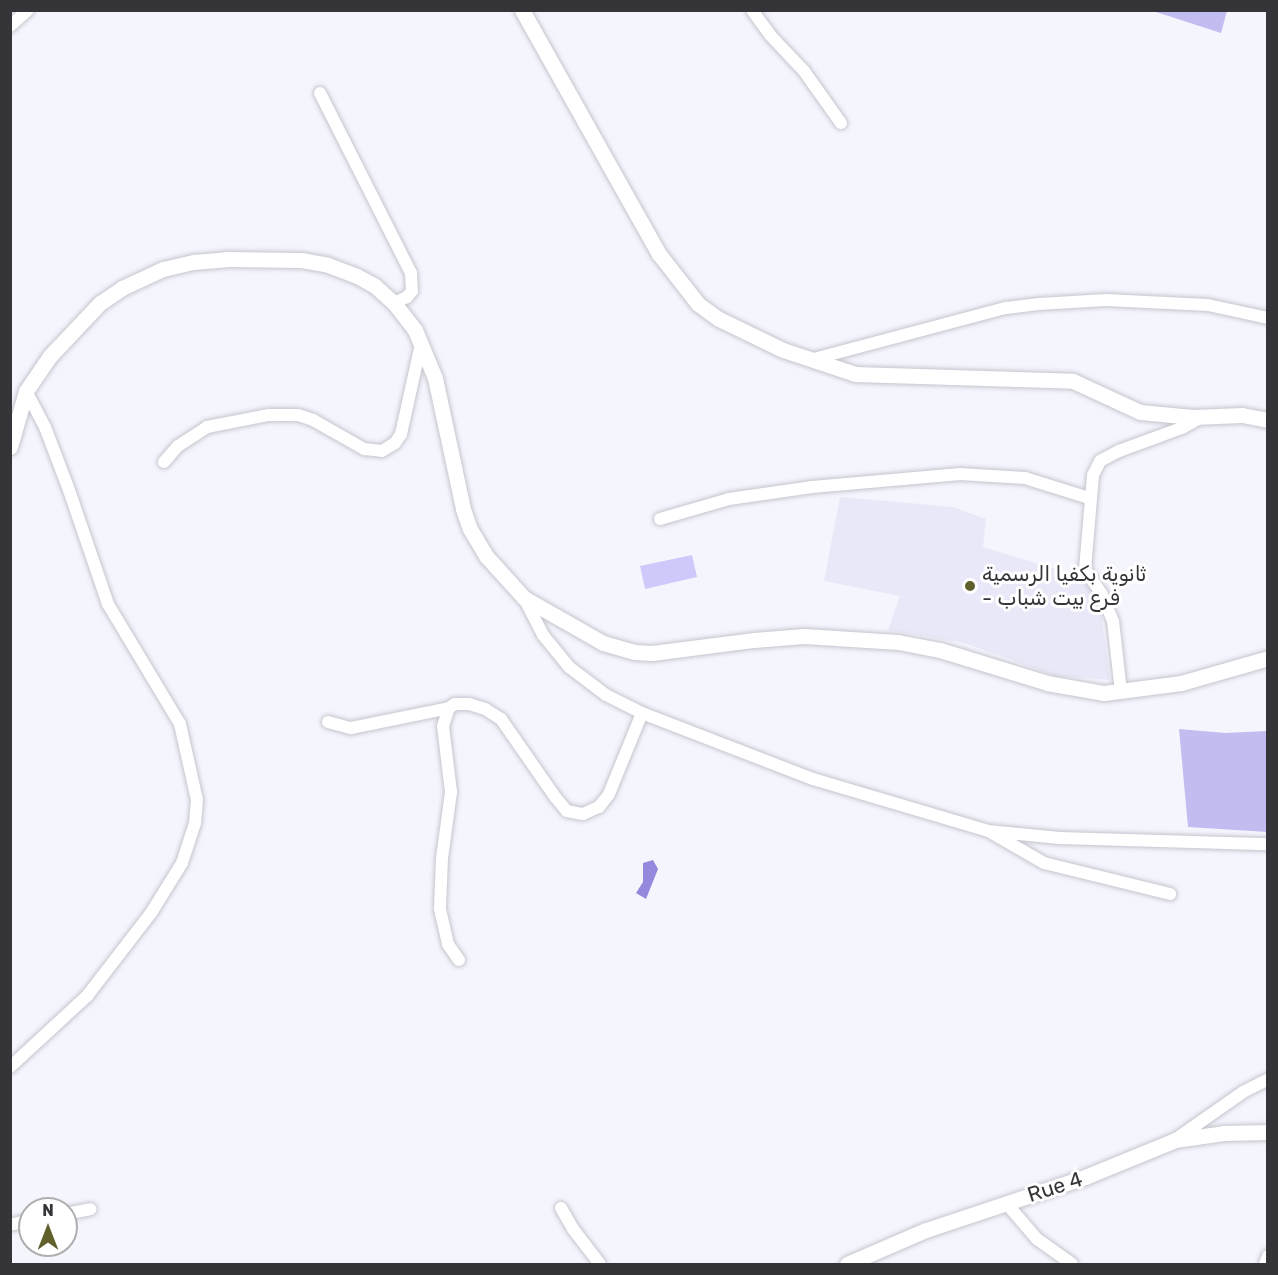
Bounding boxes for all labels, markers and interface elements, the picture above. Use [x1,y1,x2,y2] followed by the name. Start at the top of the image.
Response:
[982,561,1146,611] place label: ثانوية بكفيا الرسمية - فرع بيت شباب
[963,579,977,593] marker: ثانوية بكفيا الرسمية - فرع بيت شباب
[1024,1166,1086,1208] street label: Rue 4
[18,1197,78,1257] north arrow
[42,1201,54,1220] text: N

